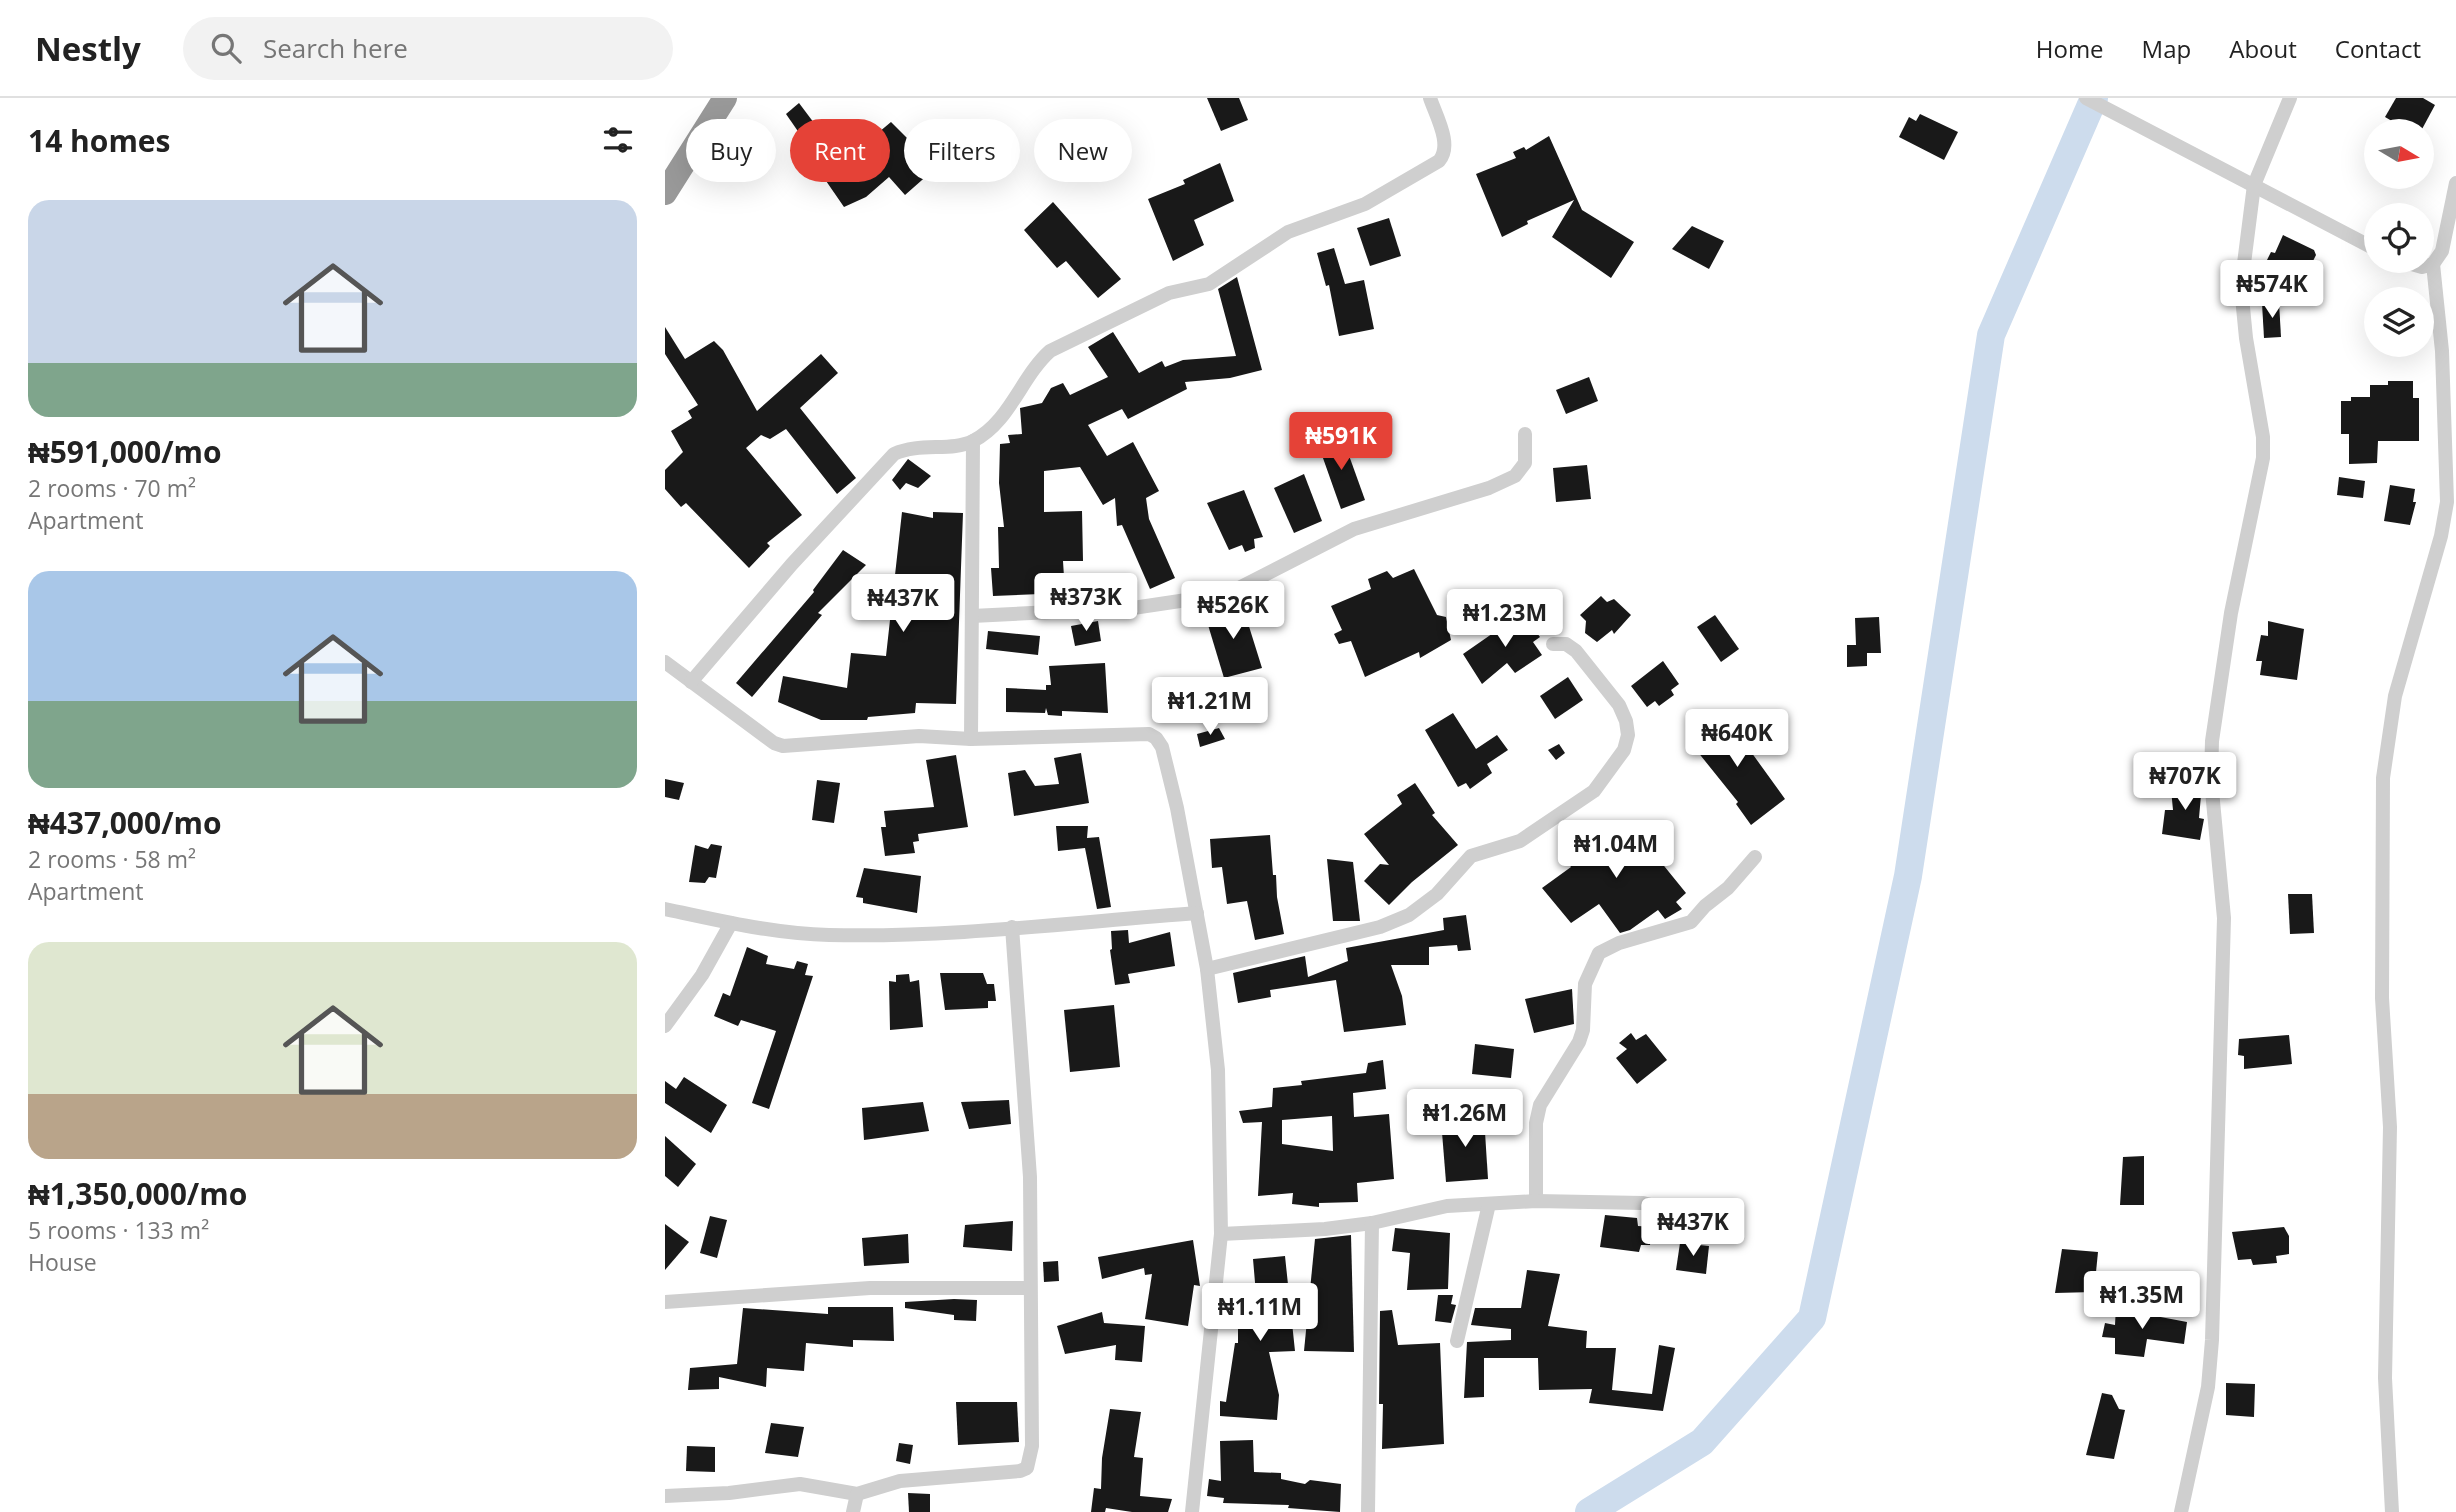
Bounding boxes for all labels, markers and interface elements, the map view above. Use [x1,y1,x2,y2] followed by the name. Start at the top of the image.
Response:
[183,17,673,80] search box
[35,26,141,71] text: Nestly
[207,29,245,67] icon: search
[263,30,408,66] text: Search here
[2036,32,2104,65] text: Home
[2142,32,2191,65] text: Map
[2229,32,2297,65] text: About
[2335,32,2421,65] text: Contact
[686,119,776,182] chip: Buy
[790,119,890,182] chip: Rent
[904,119,1020,182] chip: Filters
[1034,119,1132,182] chip: New
[2364,119,2434,189] north arrow
[2364,119,2434,357] map controls
[28,120,171,161] text: 14 homes
[599,121,637,159] icon: filters
[2364,203,2434,273] button: locate
[270,245,396,371] icon: home
[2223,260,2321,320] pin: ₦574K
[2236,267,2308,299] text: ₦574K
[2364,287,2434,357] button: layers
[1292,412,1390,472] pin: ₦591K
[1305,419,1377,451] text: ₦591K
[28,431,222,472] text: ₦591,000/mo
[28,472,196,504] text: 2 rooms · 70 m²
[28,504,144,536] text: Apartment
[854,574,952,634] pin: ₦437K
[1037,574,1135,633] pin: ₦373K
[1050,580,1122,612] text: ₦373K
[867,581,939,613] text: ₦437K
[1184,582,1282,641] pin: ₦526K
[1197,588,1269,620] text: ₦526K
[1448,589,1562,649] pin: ₦1.23M
[1463,596,1547,628] text: ₦1.23M
[270,616,396,742] icon: home
[1153,678,1267,737] pin: ₦1.21M
[1168,684,1252,716] text: ₦1.21M
[1688,710,1786,769] pin: ₦640K
[1701,716,1773,748] text: ₦640K
[2136,752,2234,812] pin: ₦707K
[2149,759,2221,791] text: ₦707K
[28,802,222,843] text: ₦437,000/mo
[1559,820,1673,880] pin: ₦1.04M
[1574,827,1658,859] text: ₦1.04M
[28,843,196,875] text: 2 rooms · 58 m²
[28,875,144,907] text: Apartment
[270,987,396,1113] icon: home
[1408,1090,1522,1149] pin: ₦1.26M
[1423,1096,1507,1128] text: ₦1.26M
[28,1173,247,1214] text: ₦1,350,000/mo
[1644,1198,1742,1258] pin: ₦437K
[1657,1205,1729,1237] text: ₦437K
[28,1214,209,1246] text: 5 rooms · 133 m²
[28,1246,97,1278] text: House
[2085,1272,2199,1331] pin: ₦1.35M
[2100,1278,2184,1310] text: ₦1.35M
[1203,1284,1317,1343] pin: ₦1.11M
[1218,1290,1302,1322] text: ₦1.11M

